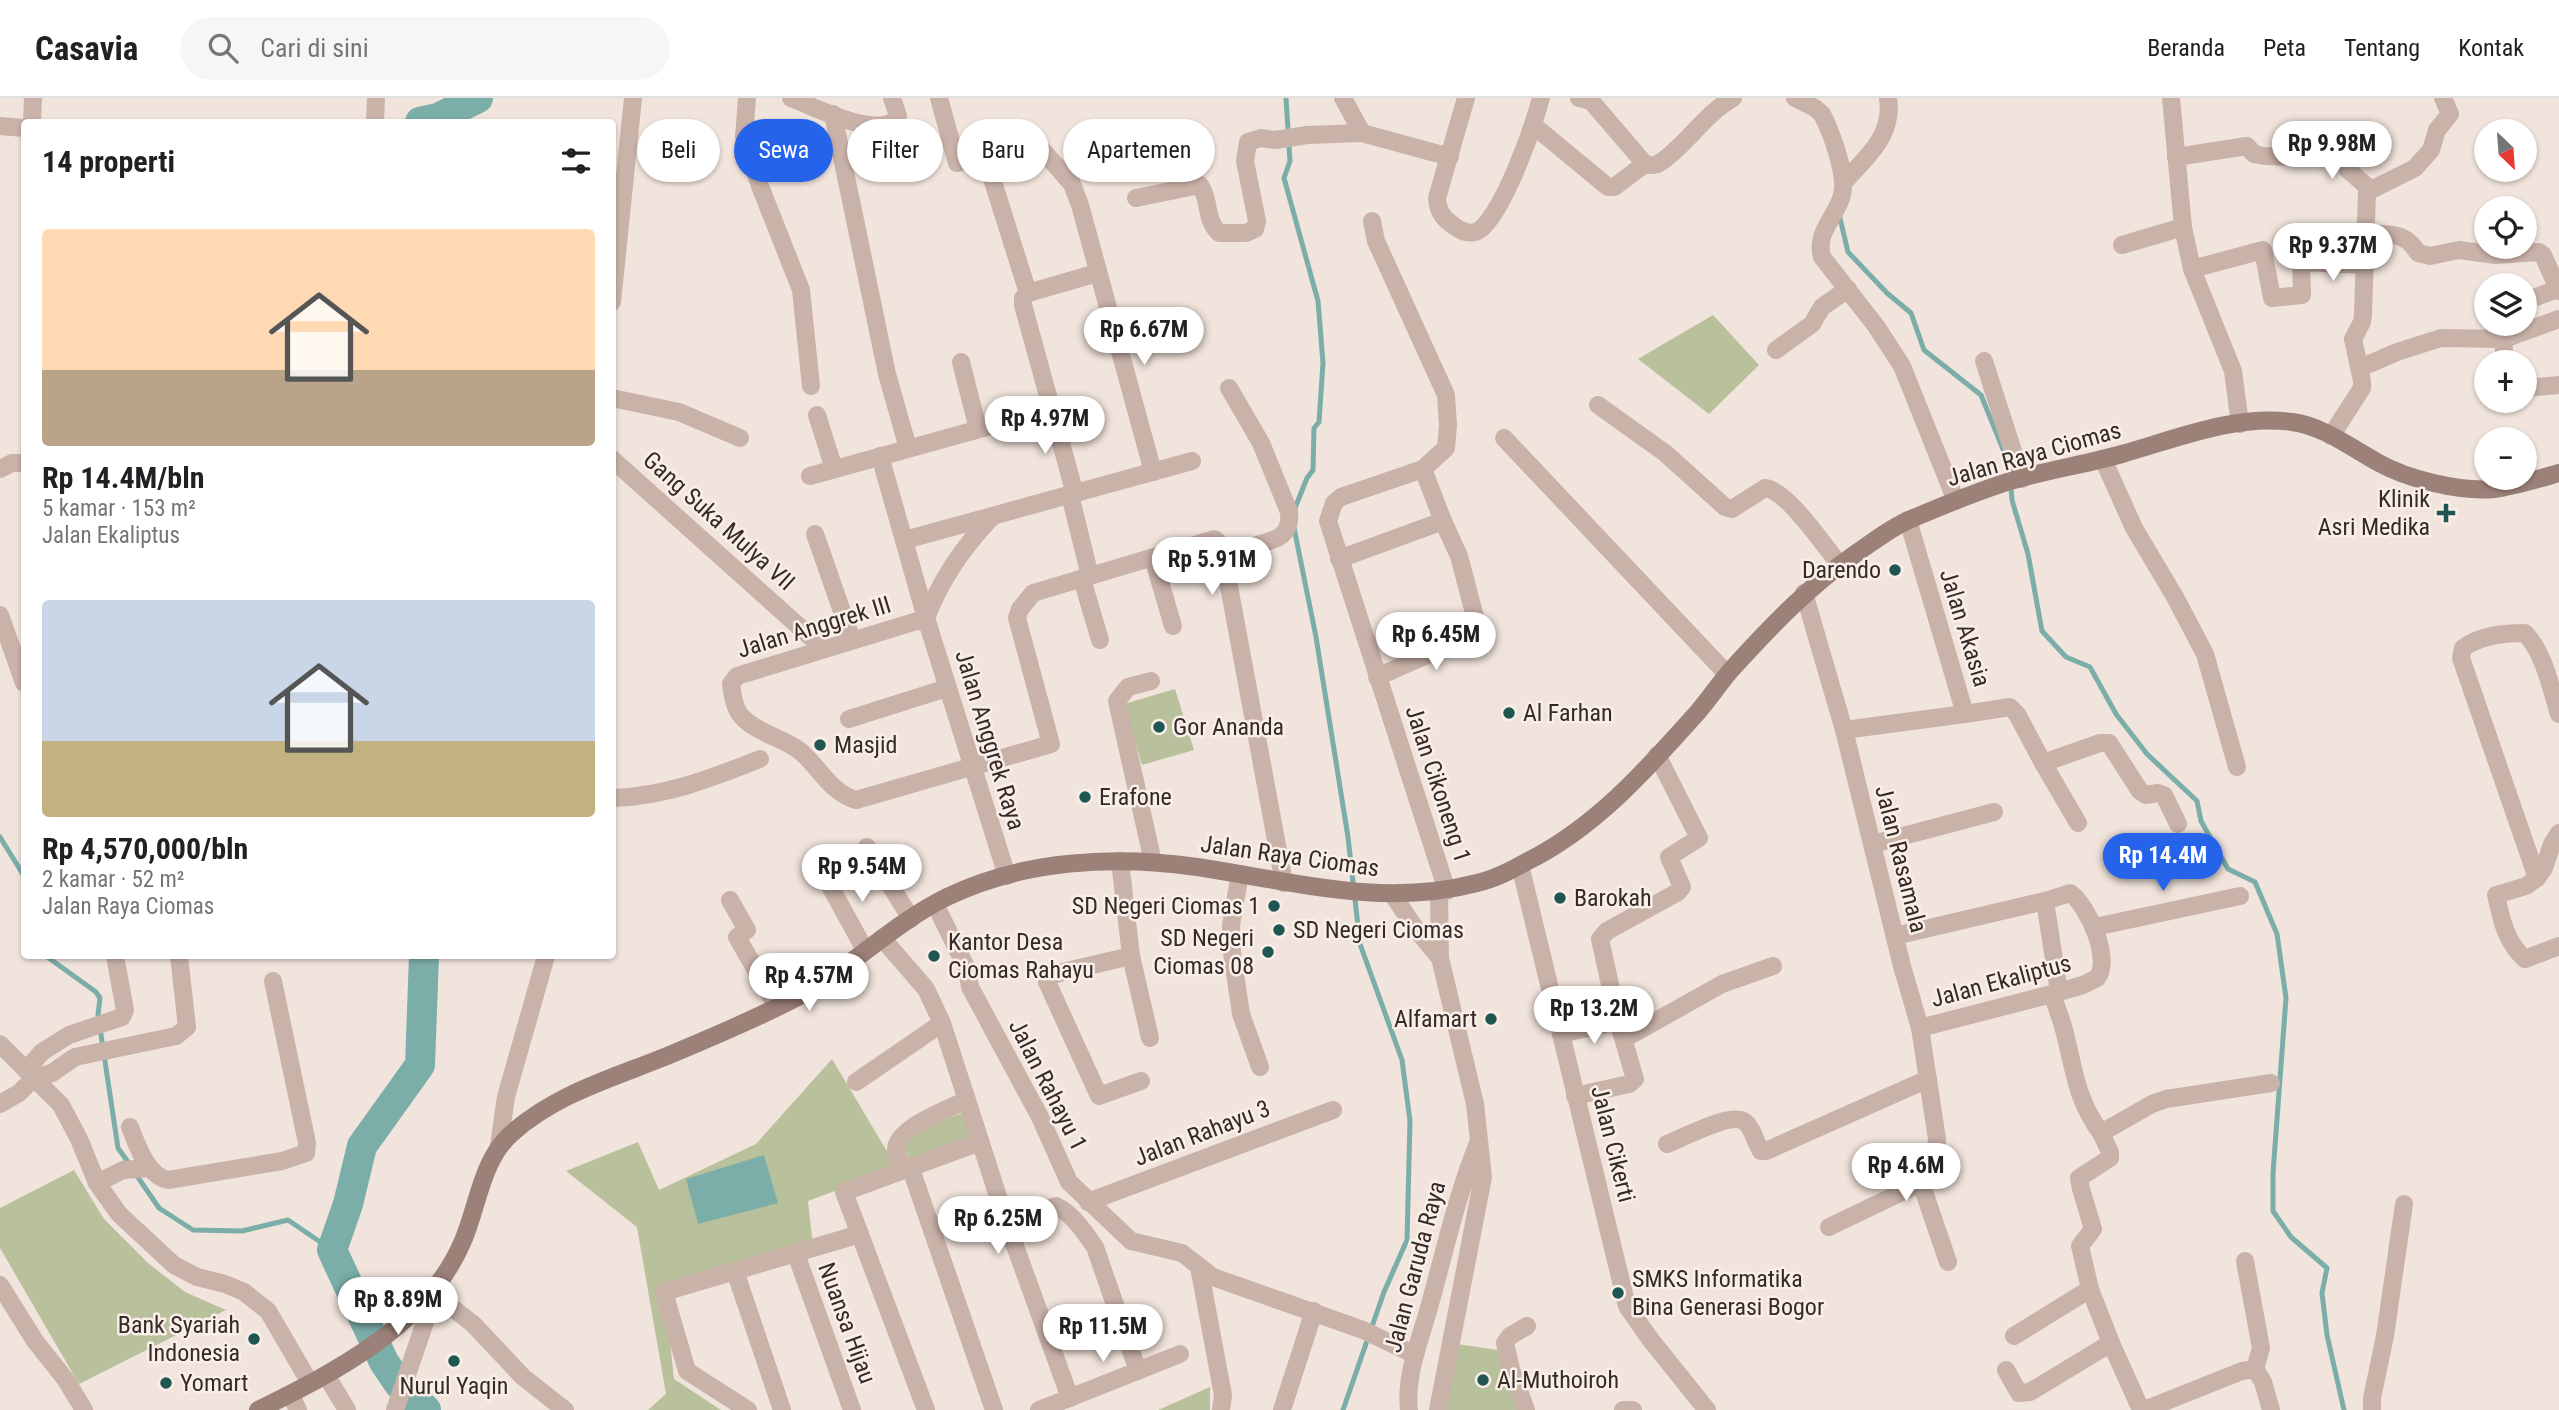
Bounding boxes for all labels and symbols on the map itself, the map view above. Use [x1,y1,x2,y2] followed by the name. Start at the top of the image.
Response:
[2474,119,2538,182] north arrow
[2260,122,2404,181] pin: Rp 9.98M
[2261,223,2405,283] pin: Rp 9.37M
[1072,308,1216,367] pin: Rp 6.67M
[973,396,1117,456] pin: Rp 4.97M
[1944,416,2124,492] street label: Jalan Raya Ciomas
[638,446,800,596] street label: Gang Suka Mulya VII
[2318,485,2430,541] place label: Klinik Asri Medika
[2436,503,2456,523] marker: Klinik Asri Medika
[1140,538,1284,597] pin: Rp 5.91M
[1802,556,1881,584] place label: Darendo
[1887,562,1903,578] marker: Darendo
[1934,566,1996,690] street label: Jalan Akasia
[734,590,894,664] street label: Jalan Anggrek III
[1364,612,1508,672] pin: Rp 6.45M
[949,647,1031,833] street label: Jalan Anggrek Raya
[1523,699,1613,727] place label: Al Farhan
[1400,702,1476,866] street label: Jalan Cikoneng 1
[1501,705,1517,721] marker: Al Farhan
[1173,713,1284,741] place label: Gor Ananda
[1151,719,1167,735] marker: Gor Ananda
[834,731,897,759] place label: Masjid
[812,737,828,753] marker: Masjid
[1099,783,1172,811] place label: Erafone
[1869,783,1933,935] street label: Jalan Rasamala
[1077,789,1093,805] marker: Erafone
[1199,830,1381,882] street label: Jalan Raya Ciomas
[2091,834,2235,893] pin: Rp 14.4M
[790,844,934,904] pin: Rp 9.54M
[1574,884,1652,912] place label: Barokah
[1552,890,1568,906] marker: Barokah
[1072,892,1260,920] place label: SD Negeri Ciomas 1
[1266,898,1282,914] marker: SD Negeri Ciomas 1
[1293,916,1464,944] place label: SD Negeri Ciomas
[1271,922,1287,938] marker: SD Negeri Ciomas
[1153,924,1254,980] place label: SD Negeri Ciomas 08
[948,928,1094,984] place label: Kantor Desa Ciomas Rahayu
[1260,944,1276,960] marker: SD Negeri Ciomas 08
[926,948,942,964] marker: Kantor Desa Ciomas Rahayu
[1928,949,2074,1013] street label: Jalan Ekaliptus
[737,954,881,1013] pin: Rp 4.57M
[1522,986,1666,1046] pin: Rp 13.2M
[1394,1005,1477,1033] place label: Alfamart
[1483,1011,1499,1027] marker: Alfamart
[1003,1015,1093,1155] street label: Jalan Rahayu 1
[1585,1083,1641,1205] street label: Jalan Cikerti
[1130,1094,1274,1172] street label: Jalan Rahayu 3
[1841,1144,1971,1203] pin: Rp 4.6M
[1379,1178,1451,1356] street label: Jalan Garuda Raya
[926,1196,1070,1256] pin: Rp 6.25M
[812,1259,882,1387] street label: Nuansa Hijau
[1632,1265,1824,1321] place label: SMKS Informatika Bina Generasi Bogor
[326,1278,470,1337] pin: Rp 8.89M
[1610,1285,1626,1301] marker: SMKS Informatika Bina Generasi Bogor
[1031,1304,1175,1364] pin: Rp 11.5M
[118,1311,240,1367] place label: Bank Syariah Indonesia
[246,1331,262,1347] marker: Bank Syariah Indonesia
[446,1353,462,1369] marker: Nurul Yaqin
[1497,1366,1619,1394] place label: Al-Muthoiroh
[180,1369,248,1397] place label: Yomart
[400,1372,508,1400] place label: Nurul Yaqin
[1475,1372,1491,1388] marker: Al-Muthoiroh
[158,1375,174,1391] marker: Yomart

